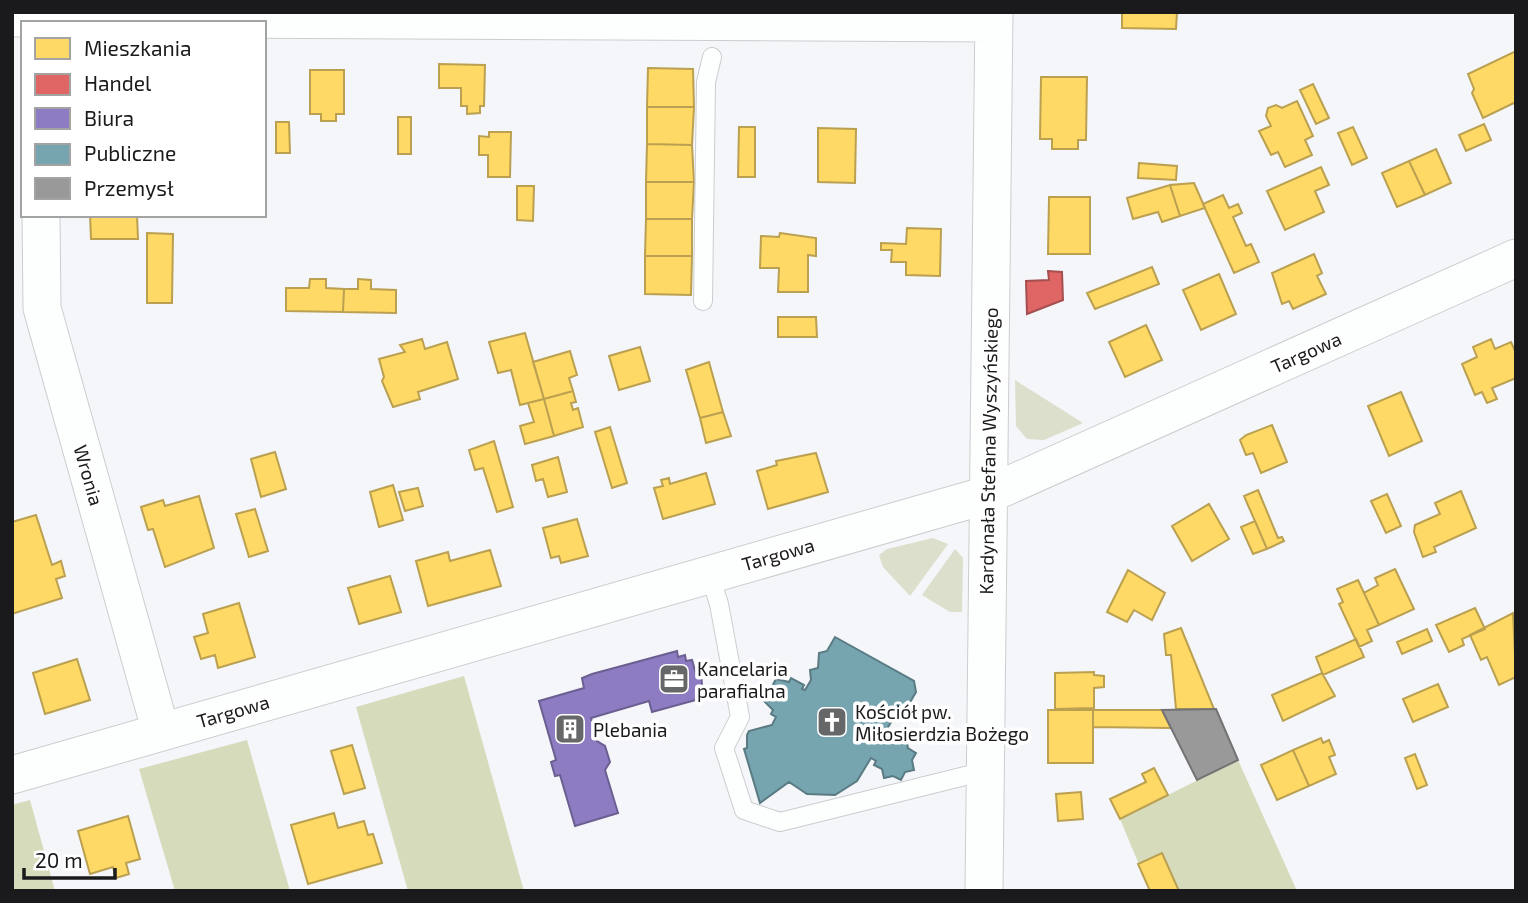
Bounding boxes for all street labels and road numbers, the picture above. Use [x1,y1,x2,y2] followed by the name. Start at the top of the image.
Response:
[974,307,1002,595] street label: Kardynała Stefana Wyszyńskiego
[1267,326,1345,378] street label: Targowa
[69,442,109,508] street label: Wronia
[739,533,817,575] street label: Targowa
[194,690,272,732] street label: Targowa

